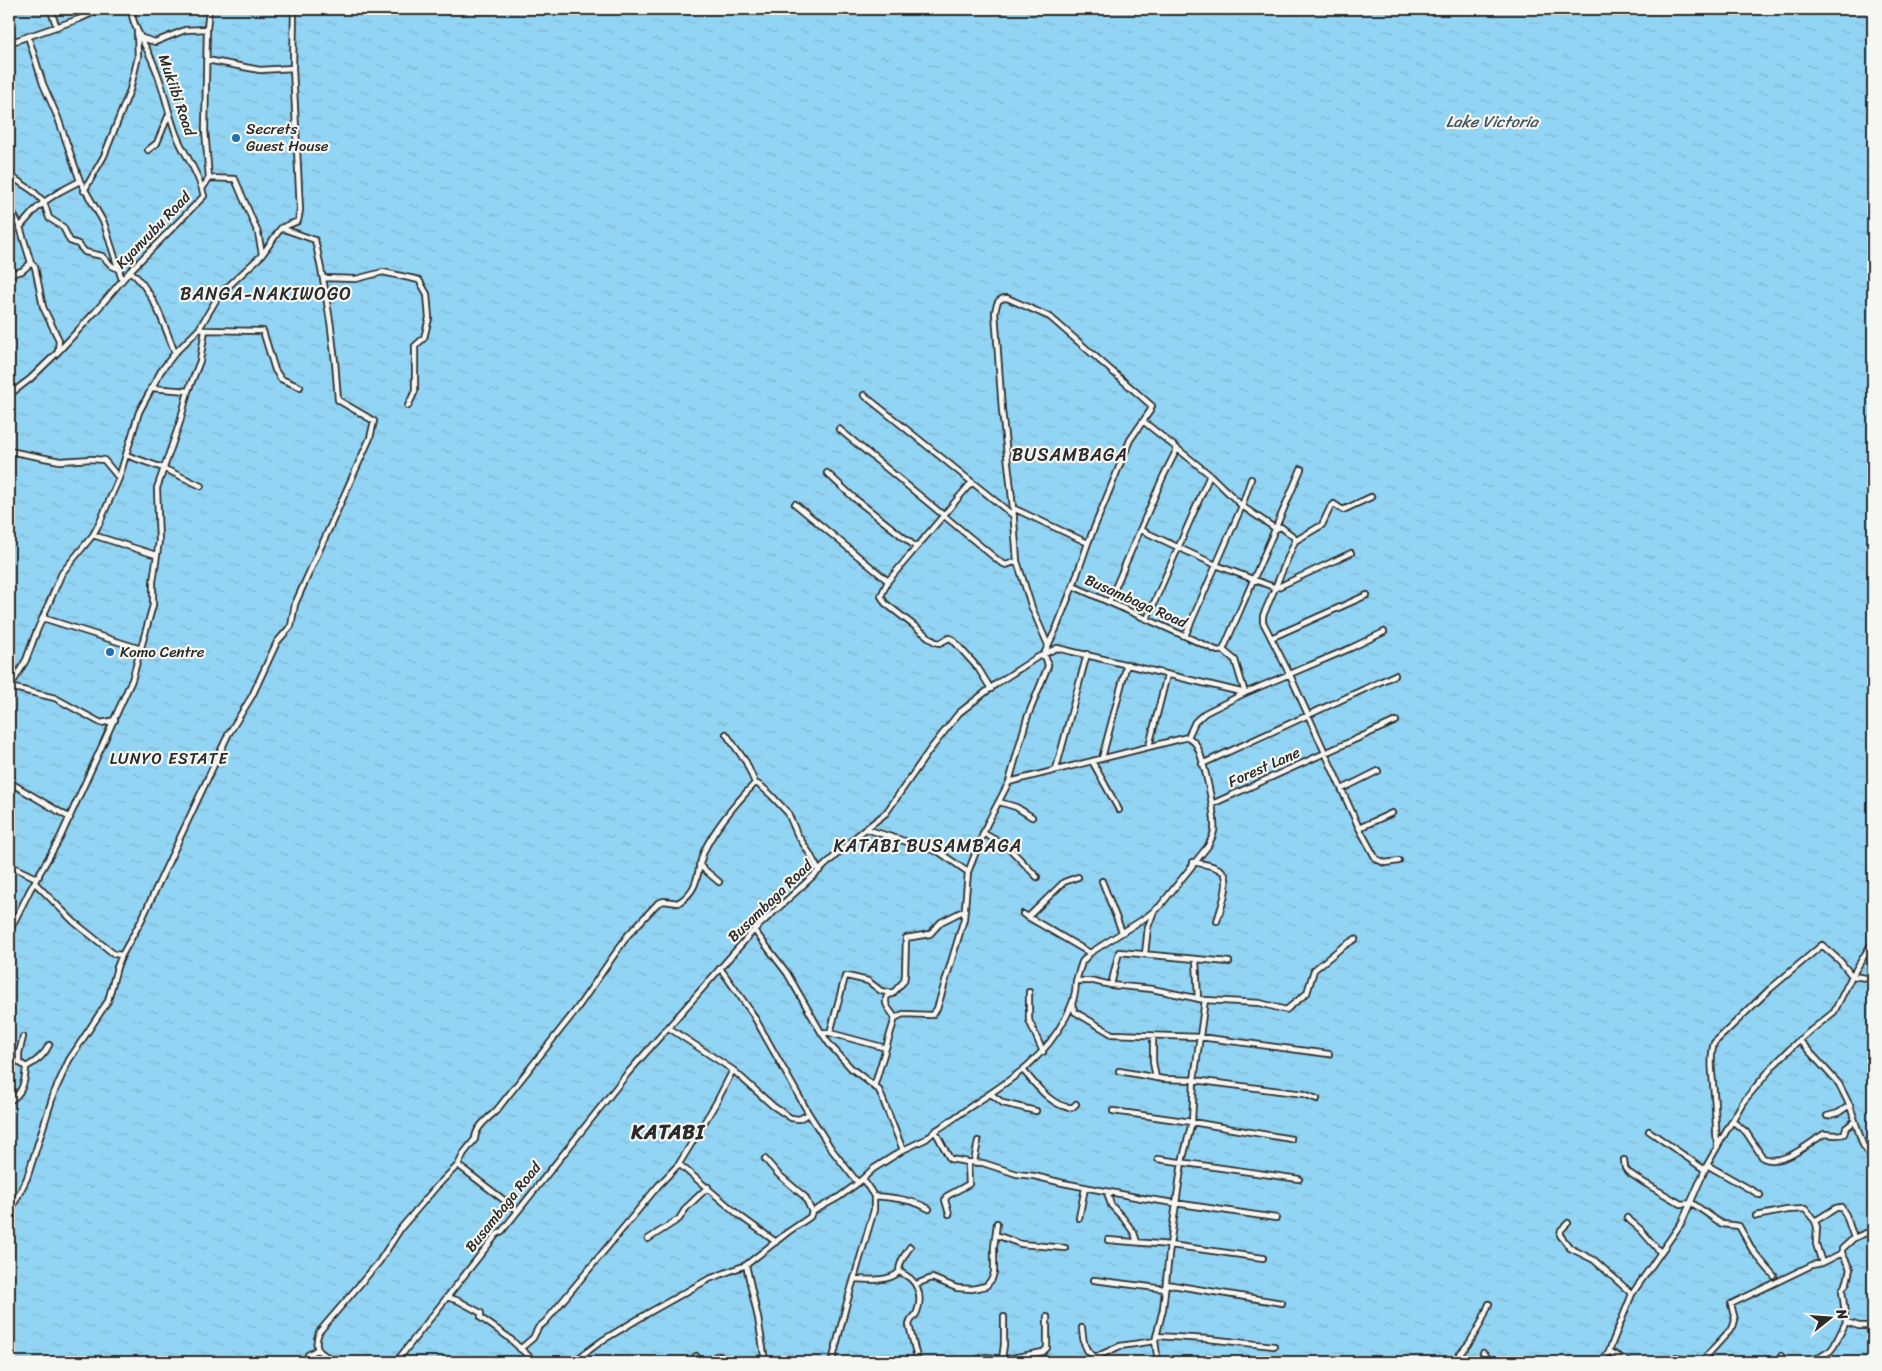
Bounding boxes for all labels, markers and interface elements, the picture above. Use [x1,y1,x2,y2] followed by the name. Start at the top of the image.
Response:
[151,51,203,140] street label: Mukiibi Road
[1446,107,1540,136] water label: Lake Victoria
[246,116,329,159] place label: Secrets Guest House
[230,132,242,144] marker: Secrets Guest House
[109,184,198,275] street label: Kyanvubu Road
[180,278,352,310] district label: BANGA-NAKIWOGO
[1012,439,1128,471] district label: BUSAMBAGA
[1080,567,1193,636] street label: Busambaga Road
[120,639,205,665] place label: Komo Centre
[104,646,116,658] marker: Komo Centre
[1224,739,1305,794] street label: Forest Lane
[110,744,228,773] district label: LUNYO ESTATE
[834,830,1022,862] district label: KATABI BUSAMBAGA
[721,853,819,949] street label: Busambaga Road
[630,1115,706,1150] district label: KATABI
[458,1155,548,1258] street label: Busambaga Road
[1804,1294,1854,1344] north arrow
[1828,1305,1855,1323] text: N

